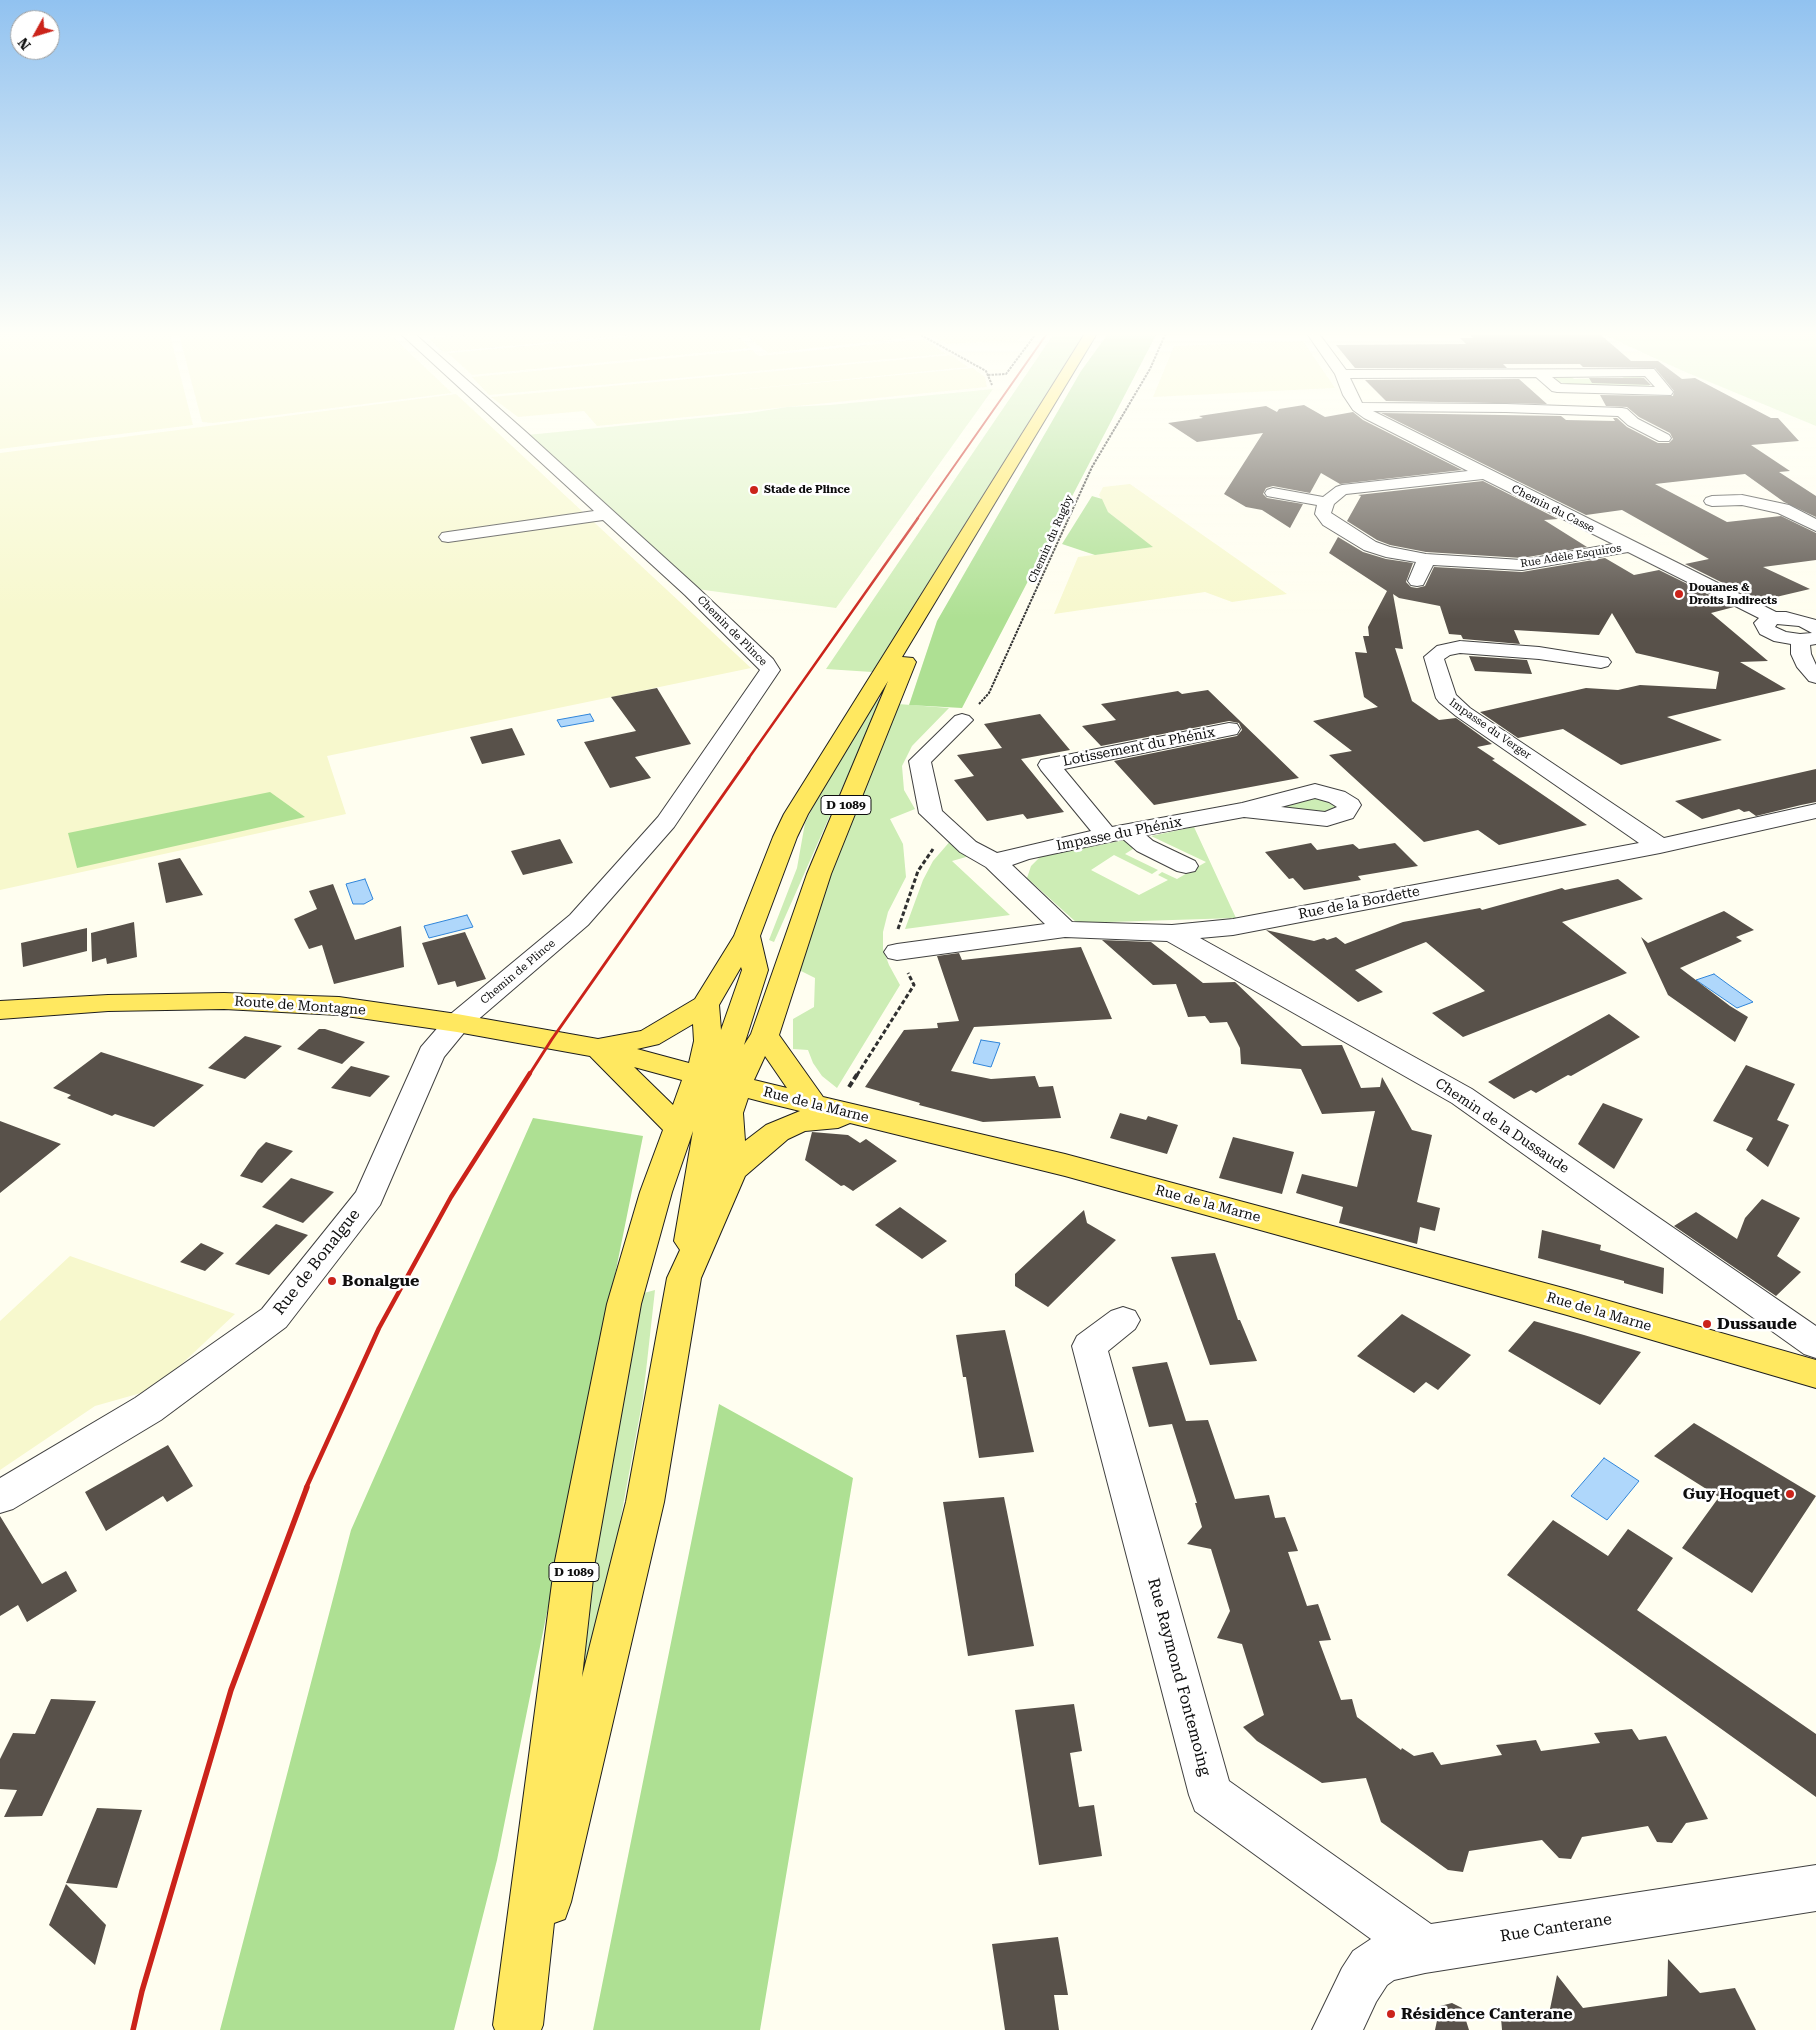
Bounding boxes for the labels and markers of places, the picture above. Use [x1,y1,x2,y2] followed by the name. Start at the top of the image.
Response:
[764,483,850,497] place label: Stade de Plince
[748,484,760,496] marker: Stade de Plince
[1689,581,1777,607] place label: Douanes & Droits Indirects
[1673,588,1685,600] marker: Douanes & Droits Indirects
[342,1271,419,1291] place label: Bonalgue
[326,1275,338,1287] marker: Bonalgue
[1717,1314,1797,1334] place label: Dussaude
[1701,1318,1713,1330] marker: Dussaude
[1683,1484,1780,1504] place label: Guy Hoquet
[1784,1488,1796,1500] marker: Guy Hoquet
[1401,2004,1573,2024] place label: Résidence Canterane
[1385,2008,1397,2020] marker: Résidence Canterane

